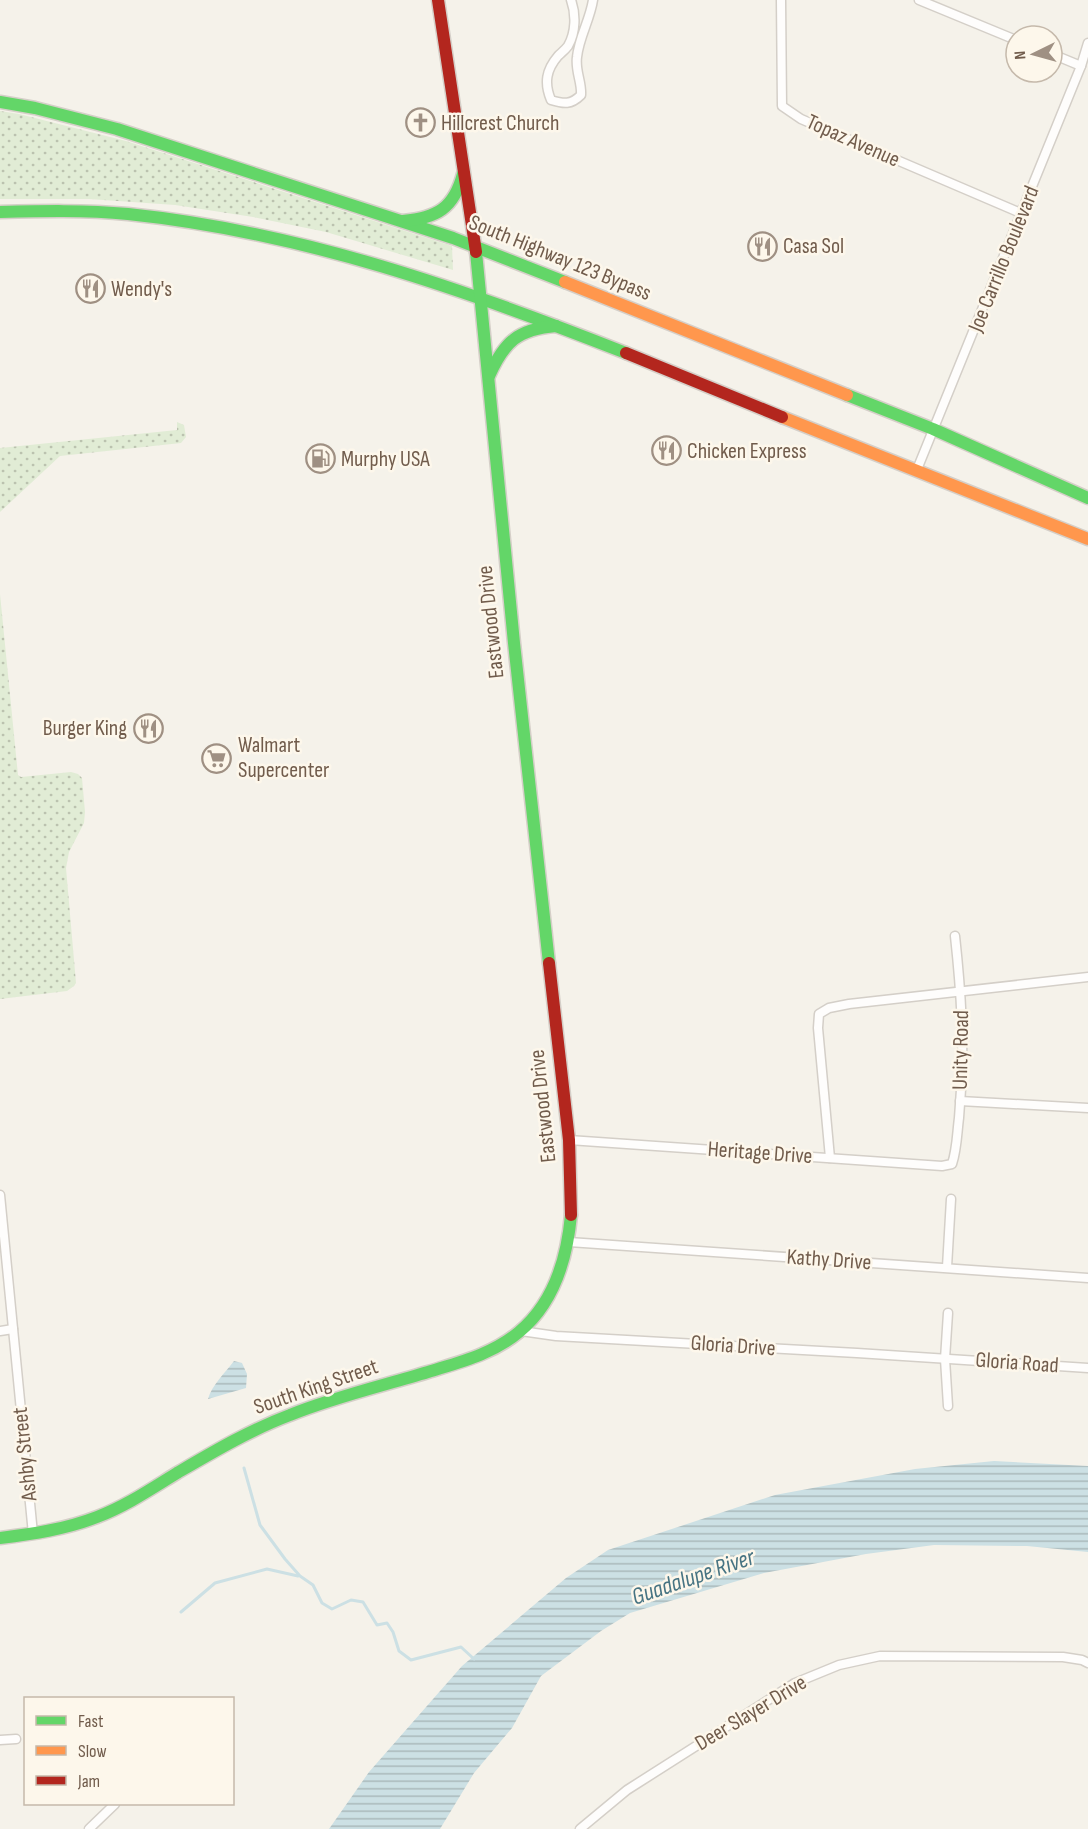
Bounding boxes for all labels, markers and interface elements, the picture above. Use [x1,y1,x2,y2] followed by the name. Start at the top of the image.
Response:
[1004,24,1064,84] north arrow
[1011,50,1030,60] text: N
[404,107,436,139] church icon: Hillcrest Church
[802,108,904,174] street label: Topaz Avenue
[441,110,559,137] place label: Hillcrest Church
[962,182,1046,337] street label: Joe Carrillo Boulevard
[465,209,655,307] street label: South Highway 123 Bypass
[746,230,778,262] restaurant icon: Casa Sol
[783,233,844,260] place label: Casa Sol
[74,273,106,305] restaurant icon: Wendy's
[111,276,172,303] place label: Wendy's
[650,435,682,467] restaurant icon: Chicken Express
[687,438,807,465] place label: Chicken Express
[304,443,336,475] fuel station icon: Murphy USA
[341,446,430,473] place label: Murphy USA
[472,564,510,680] street label: Eastwood Drive
[132,712,164,744] restaurant icon: Burger King
[43,715,127,742] place label: Burger King
[238,732,329,784] place label: Walmart Supercenter
[201,742,233,774] supermarket icon: Walmart Supercenter
[947,1010,975,1090] street label: Unity Road
[524,1048,562,1164] street label: Eastwood Drive
[707,1136,813,1170] street label: Heritage Drive
[786,1244,872,1276] street label: Kathy Drive
[690,1330,776,1362] street label: Gloria Drive
[975,1347,1059,1379] street label: Gloria Road
[250,1353,382,1421] street label: South King Street
[7,1405,43,1503] street label: Ashby Street
[628,1542,759,1612] water label: Guadalupe River
[690,1669,812,1757] street label: Deer Slayer Drive
[24,1697,234,1805] legend
[78,1711,104,1732] text: Fast
[78,1741,107,1762] text: Slow
[77,1771,100,1792] text: Jam

